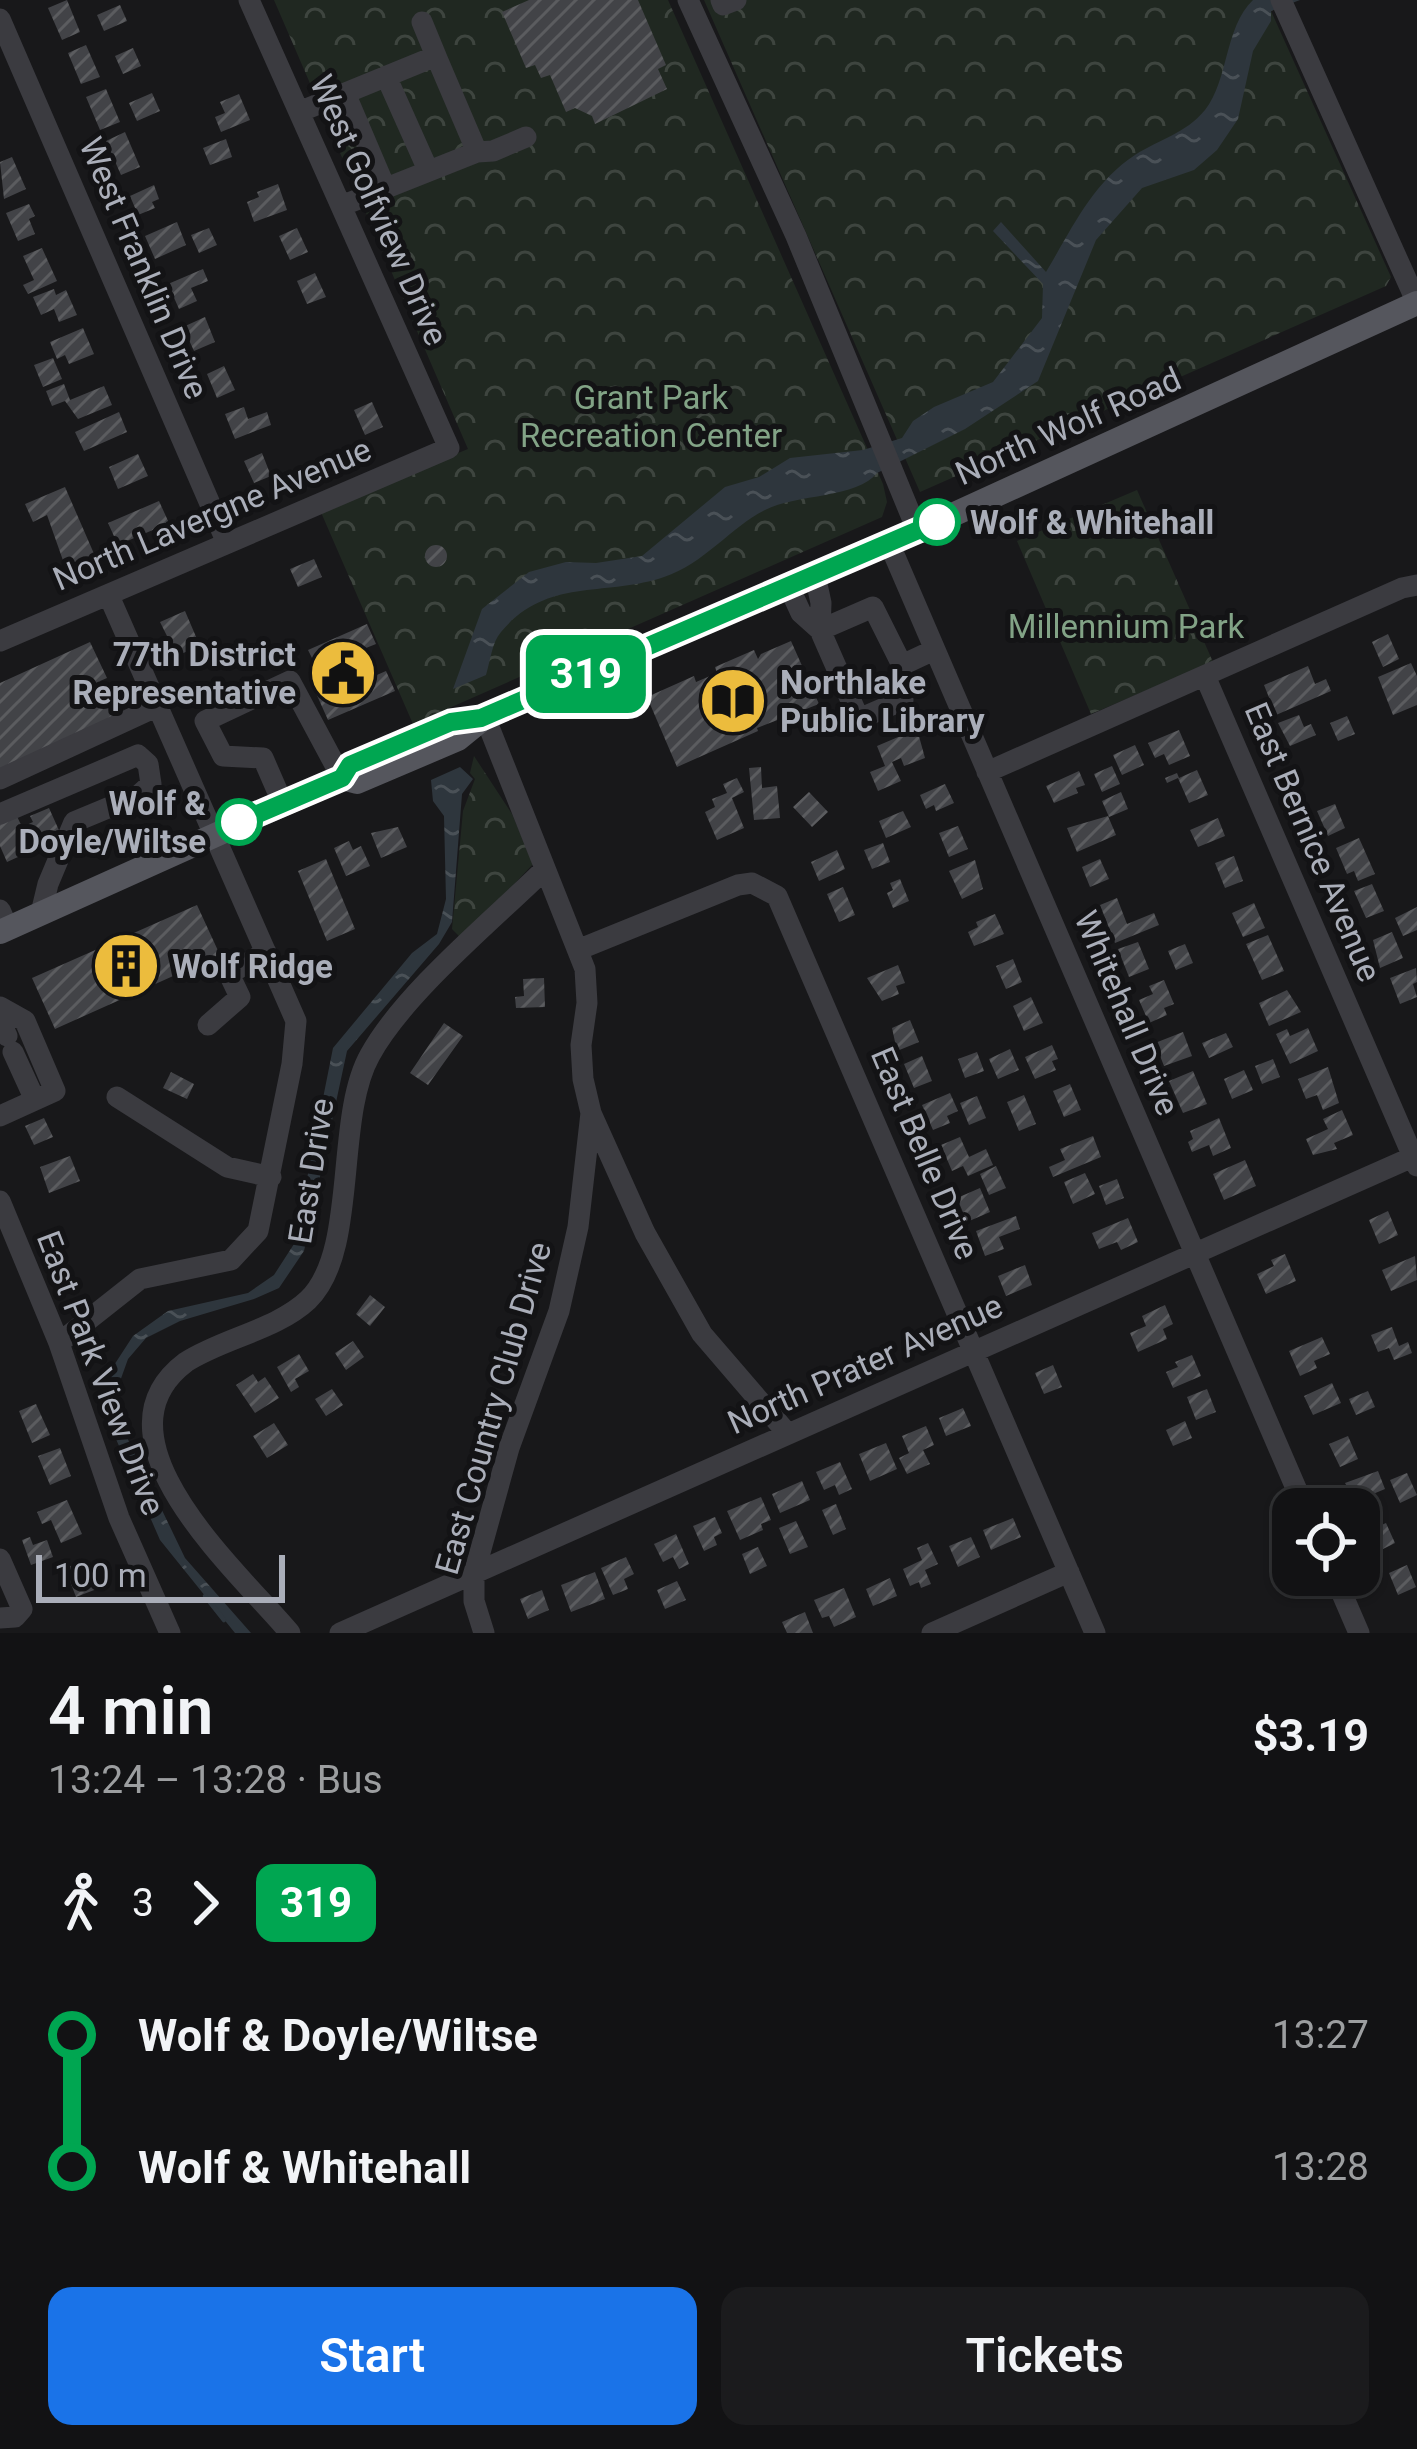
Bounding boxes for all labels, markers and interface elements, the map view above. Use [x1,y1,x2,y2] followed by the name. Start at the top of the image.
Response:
[302,69,456,351] street label: West Golfview Drive
[71,131,217,405] street label: West Franklin Drive
[949,359,1187,493] street label: North Wolf Road
[520,378,782,455] park label: Grant Park Recreation Center
[47,429,377,599] street label: North Lavergne Avenue
[915,500,959,544] marker: Wolf & Whitehall
[970,503,1214,542] place label: Wolf & Whitehall
[1008,607,1245,646] park label: Millennium Park
[73,635,296,712] place label: 77th District Representative
[517,635,655,713] line badge: 319
[308,638,378,708] public building icon: 77th District Representative
[550,649,622,698] text: 319
[780,663,985,740] place label: Northlake Public Library
[698,666,768,736] library icon: Northlake Public Library
[1237,697,1389,987] street label: East Bernice Avenue
[18,784,206,861] place label: Wolf & Doyle/Wiltse
[217,800,261,844] marker: Wolf & Doyle/Wiltse
[1066,905,1188,1121] street label: Whitehall Drive
[91,931,161,1001] building icon: Wolf Ridge
[172,947,333,986] place label: Wolf Ridge
[863,1041,987,1265] street label: East Belle Drive
[280,1095,342,1247] street label: East Drive
[29,1225,173,1521] street label: East Park View Drive
[427,1237,559,1579] street label: East Country Club Drive
[722,1286,1008,1442] street label: North Prater Avenue
[1272,1488,1380,1596] map controls
[1272,1488,1380,1596] button: locate
[36,1549,285,1602] scale bar
[54,1556,147,1595] text: 100 m
[48,1673,213,1750] text: 4 min
[1253,1709,1369,1762] text: $3.19
[48,1757,383,1803] text: 13:24 – 13:28 · Bus
[48,1870,114,1936] icon: walk
[172,1870,238,1936] icon: forward
[280,1878,352,1927] text: 319
[132,1880,154,1926] text: 3
[138,2009,538,2062] text: Wolf & Doyle/Wiltse
[1272,2012,1369,2058] text: 13:27
[138,2141,471,2194] text: Wolf & Whitehall
[1272,2144,1369,2190] text: 13:28
[48,2287,697,2425] button: Start
[721,2287,1369,2425] button: Tickets

